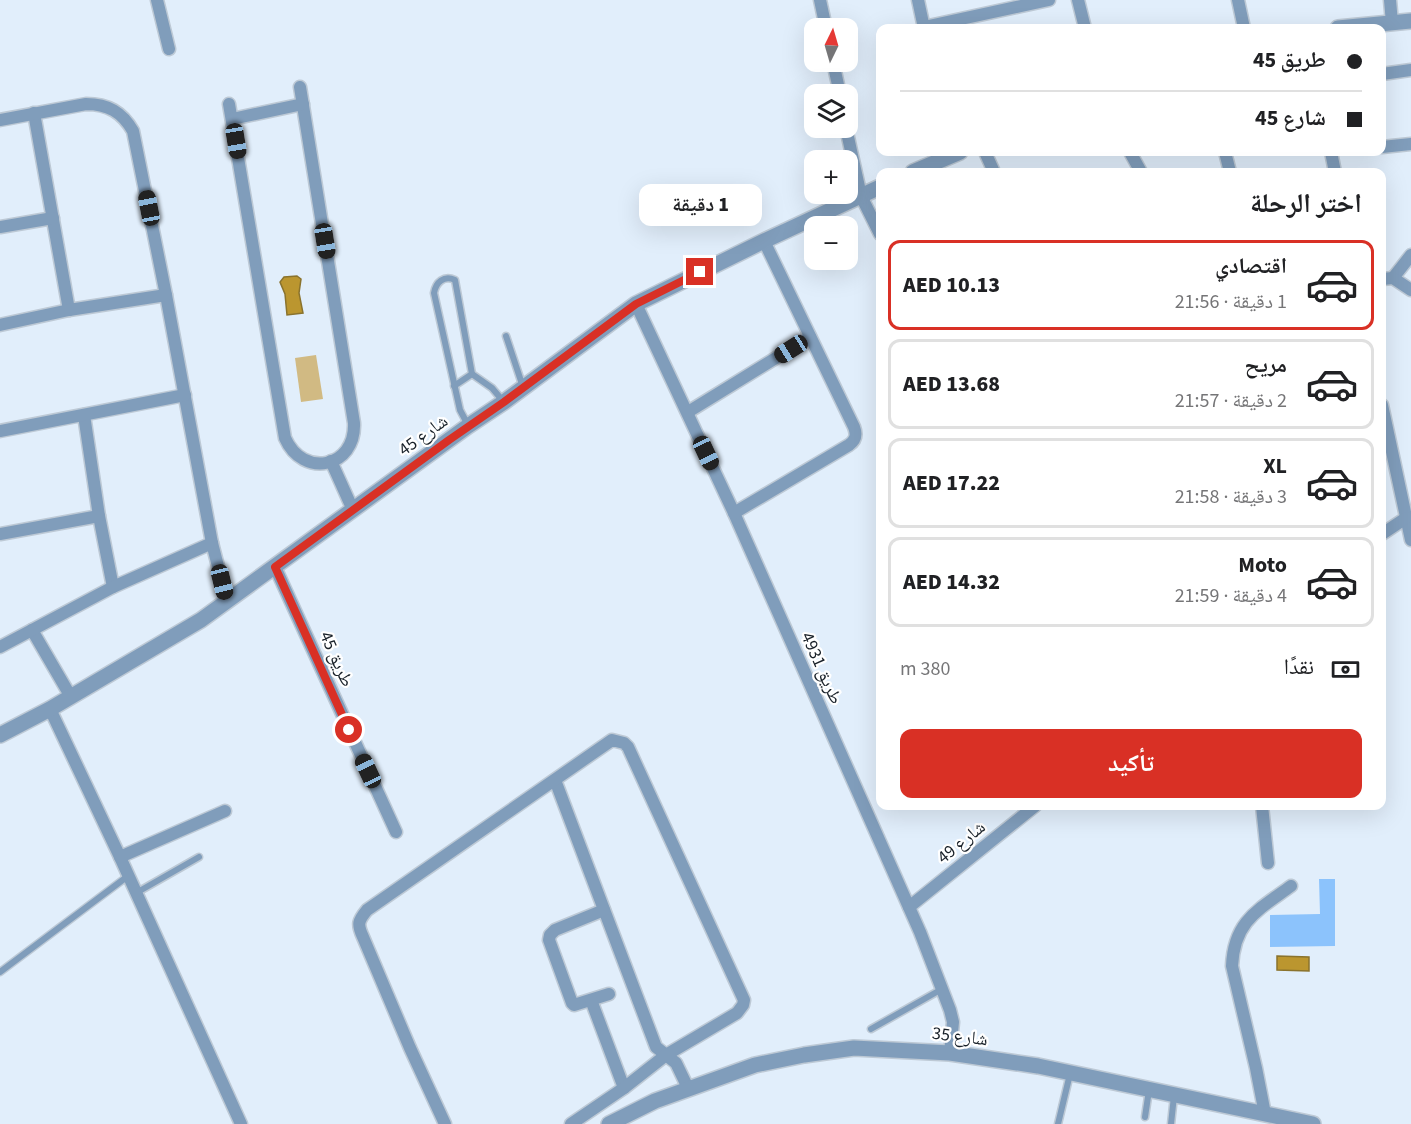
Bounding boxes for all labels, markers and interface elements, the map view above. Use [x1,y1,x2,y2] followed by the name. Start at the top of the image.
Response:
[804,18,858,72] north arrow
[804,18,858,270] map controls
[1253,44,1326,76] text: طريق 45
[804,84,858,138] button: layers
[1255,102,1326,134] text: شارع 45
[224,122,248,160] car
[804,150,858,204] button: +
[1250,184,1362,223] text: اختر الرحلة
[638,185,762,227] callout: 1 دقيقة
[137,189,161,227] car
[672,191,729,219] text: 1 دقيقة
[804,216,858,270] button: −
[313,222,337,260] car
[1215,250,1287,282] text: اقتصادي
[686,258,713,285] route end
[1305,258,1359,312] icon: car
[903,269,1000,301] text: AED 10.13
[1175,288,1287,316] text: 1 دقيقة · 21:56
[771,332,811,366] car
[1244,349,1287,381] text: مريح
[1305,357,1359,411] icon: car
[903,368,1000,400] text: AED 13.68
[1175,387,1287,415] text: 2 دقيقة · 21:57
[393,409,453,462] street label: شارع 45
[690,433,722,473] car
[1263,450,1287,482] text: XL
[1305,456,1359,510] icon: car
[903,467,1000,499] text: AED 17.22
[1175,483,1287,511] text: 3 دقيقة · 21:58
[1238,549,1287,581] text: Moto
[1305,555,1359,609] icon: car
[209,562,235,602] car
[903,566,1000,598] text: AED 14.32
[1175,582,1287,610] text: 4 دقيقة · 21:59
[313,627,360,691] street label: طريق 45
[795,628,848,708] street label: طريق 4931
[1284,651,1314,683] text: نقدًا
[1329,653,1362,686] icon: cash
[900,655,950,683] text: 380 m
[335,716,362,743] route start
[900,729,1362,798] button: تأكيد
[352,751,384,791] car
[932,815,991,870] street label: شارع 49
[931,1021,989,1052] street label: شارع 35

